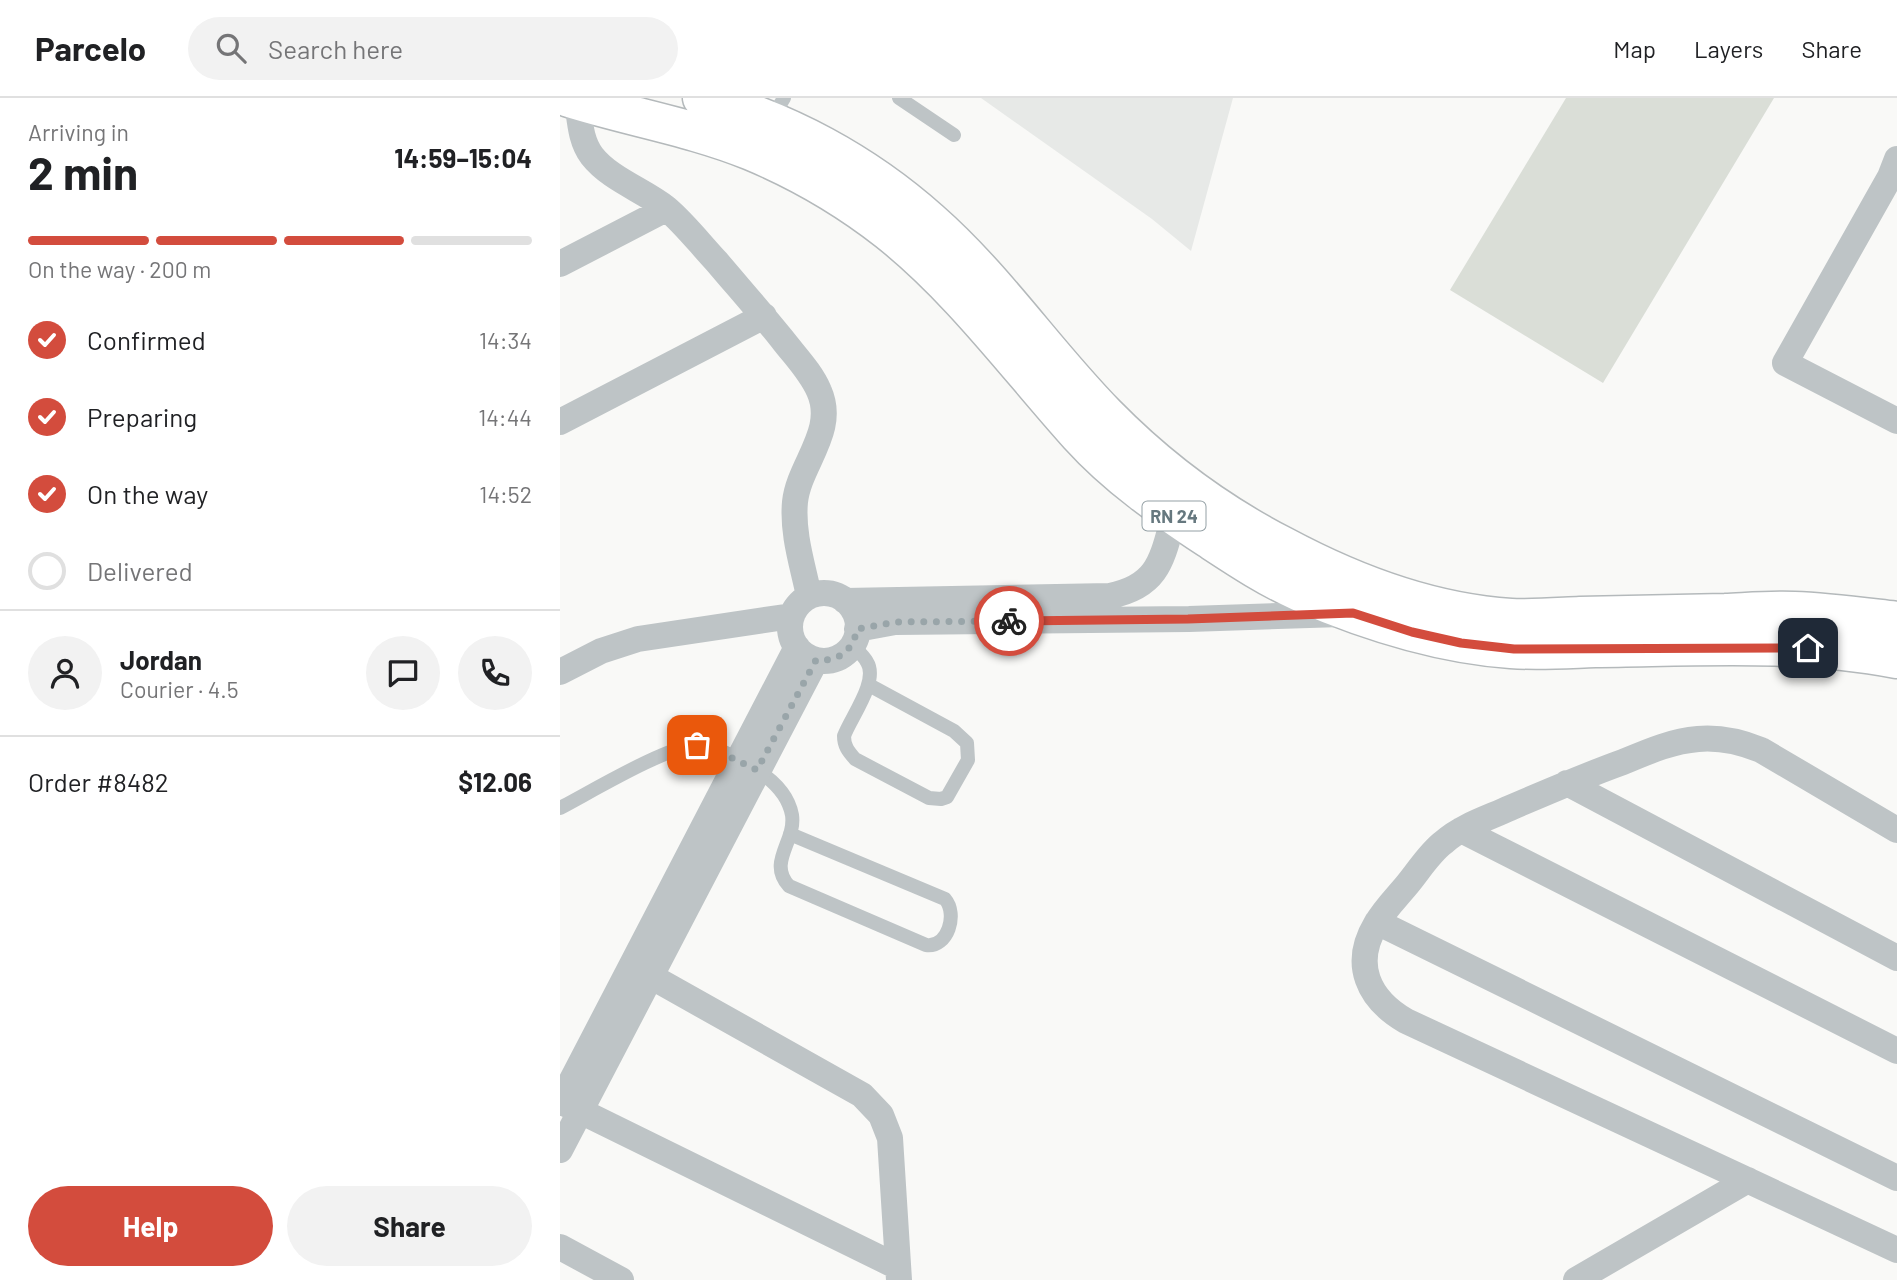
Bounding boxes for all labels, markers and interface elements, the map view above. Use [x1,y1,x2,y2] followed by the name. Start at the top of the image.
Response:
[188,17,678,80] search box
[35,28,146,68] text: Parcelo
[212,29,250,67] icon: search
[268,33,403,64] text: Search here
[1613,34,1656,63] text: Map
[1694,34,1763,63] text: Layers
[1801,34,1862,63] text: Share
[28,118,129,146] text: Arriving in
[394,142,532,173] text: 14:59–15:04
[28,144,138,199] text: 2 min
[28,255,211,283] text: On the way · 200 m
[28,321,66,359] icon: check
[87,324,206,355] text: Confirmed
[479,326,532,354] text: 14:34
[28,398,66,436] icon: check
[87,401,197,432] text: Preparing
[478,403,532,431] text: 14:44
[28,475,66,513] icon: check
[87,478,208,509] text: On the way
[479,480,532,508] text: 14:52
[1142,502,1206,530] road number: RN 24
[87,555,193,586] text: Delivered
[974,586,1044,656] courier
[990,602,1028,640] icon: bike
[1778,618,1838,678] pin
[1789,629,1827,667] icon: home
[28,636,102,710] button: person
[366,636,440,710] button: chat
[458,636,532,710] button: phone
[120,644,202,675] text: Jordan
[120,675,239,703] text: Courier · 4.5
[667,715,727,775] pin
[678,726,716,764] icon: bag
[28,766,169,797] text: Order #8482
[458,766,532,797] text: $12.06
[28,1186,273,1266] button: Help
[287,1186,532,1266] button: Share

